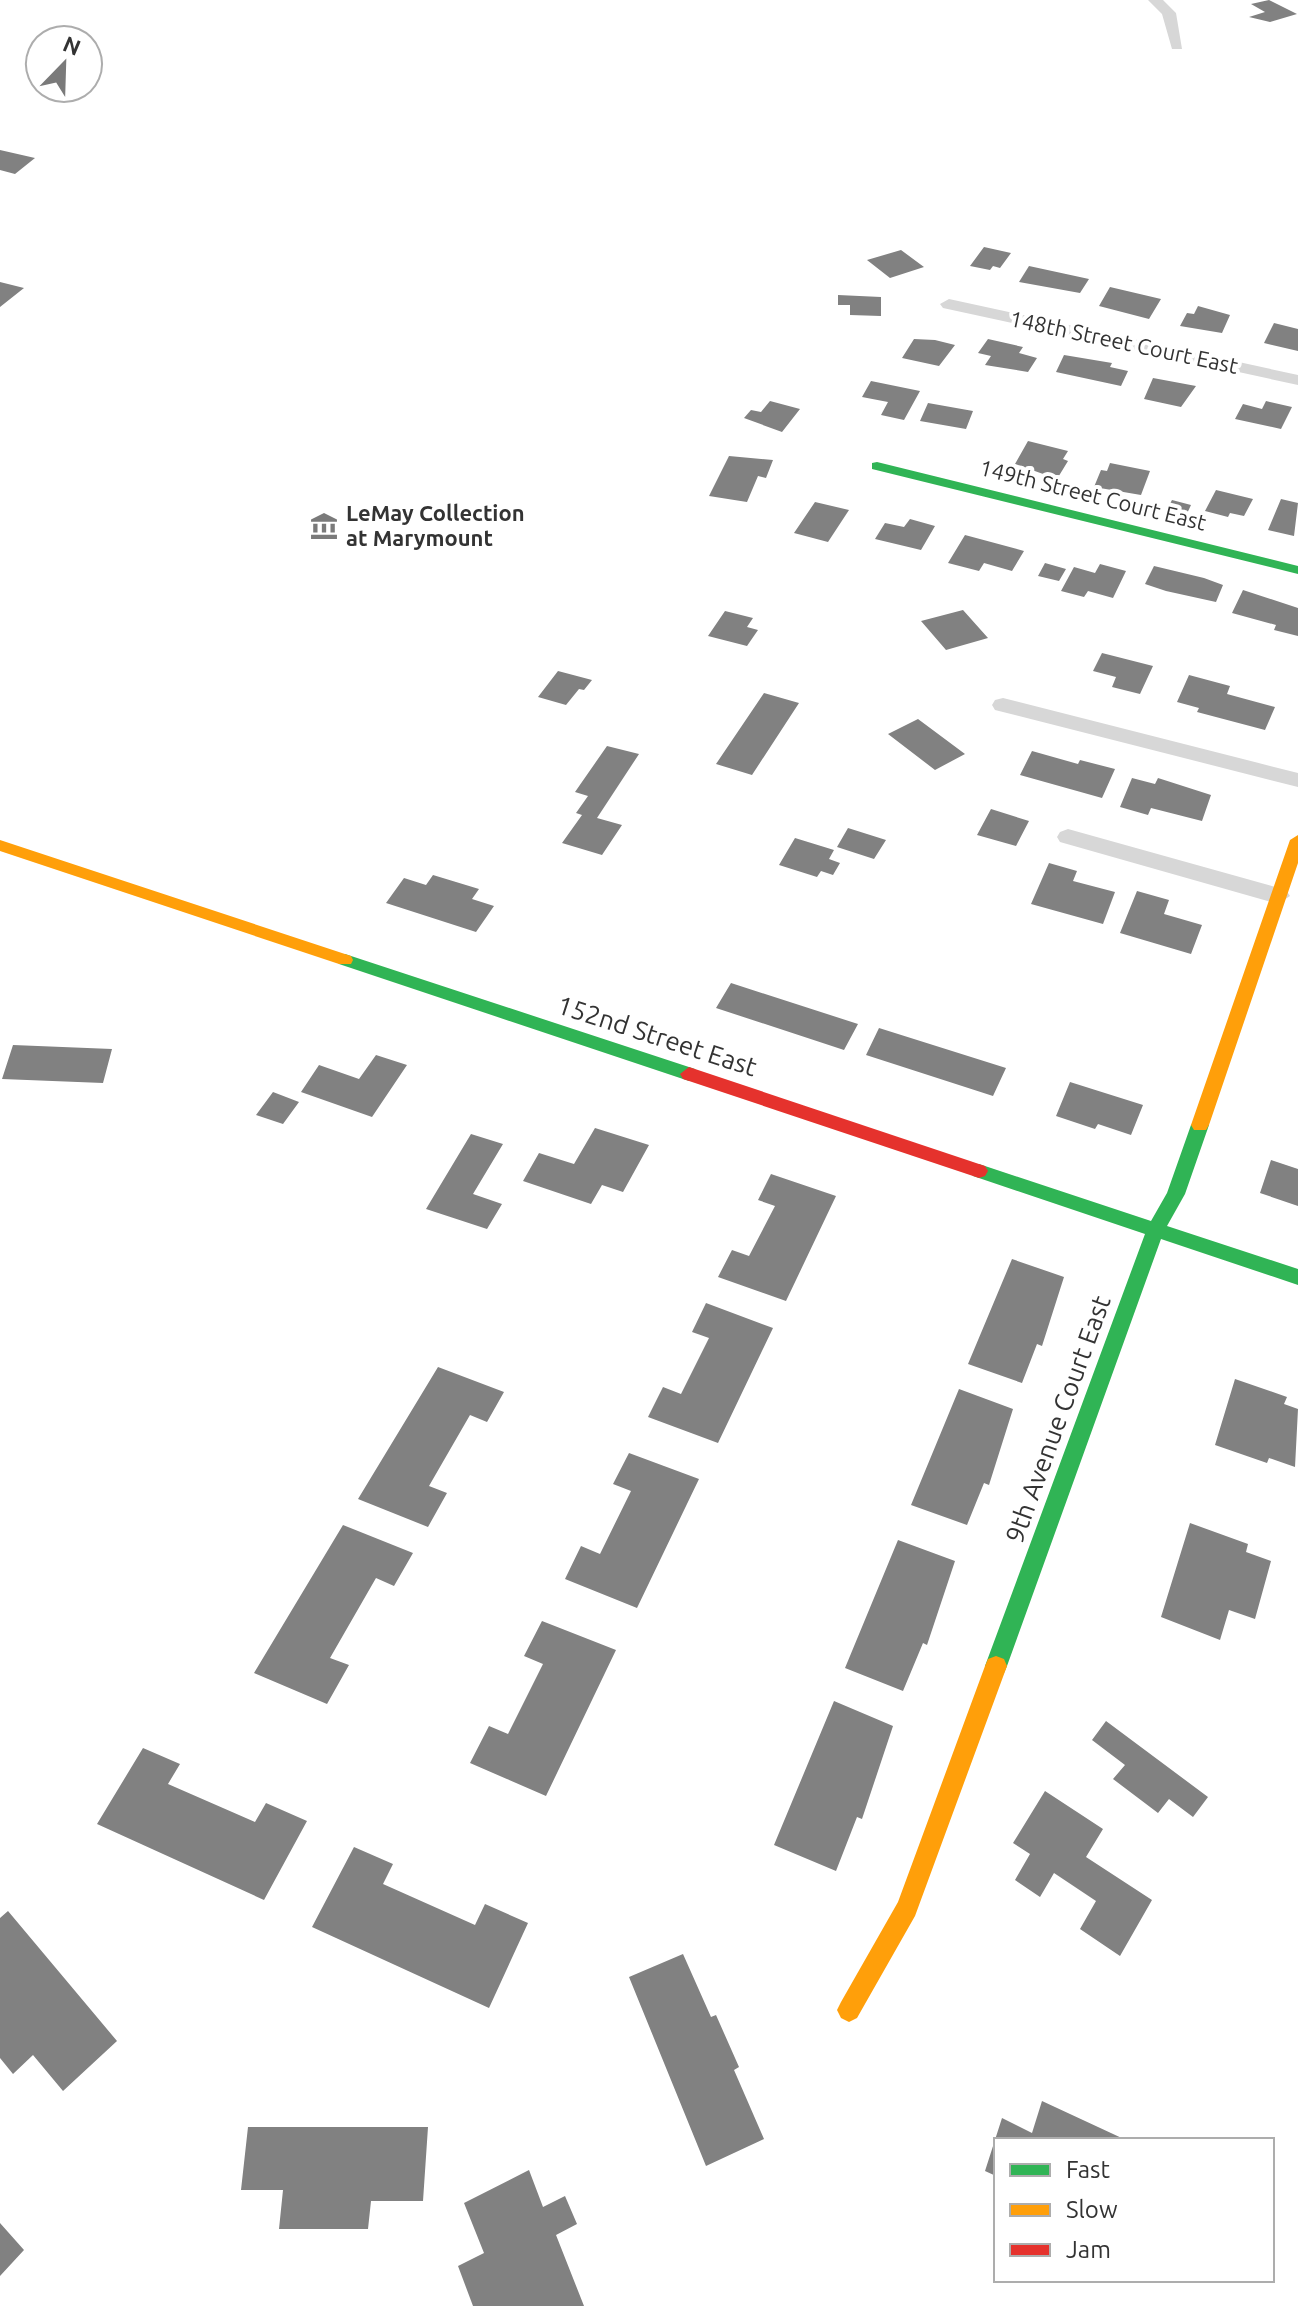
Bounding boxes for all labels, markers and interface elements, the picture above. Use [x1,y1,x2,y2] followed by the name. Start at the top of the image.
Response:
[24,24,104,104] north arrow
[60,30,84,60] text: N
[1008,305,1241,378] street label: 148th Street Court East
[977,454,1209,535] street label: 149th Street Court East
[346,500,525,550] place label: LeMay Collection at Marymount
[309,511,339,541] museum icon: LeMay Collection at Marymount
[554,990,761,1081] street label: 152nd Street East
[999,1291,1116,1546] street label: 9th Avenue Court East
[994,2138,1274,2282] legend
[1066,2156,1110,2183] text: Fast
[1066,2196,1118,2223] text: Slow
[1066,2236,1111,2263] text: Jam

